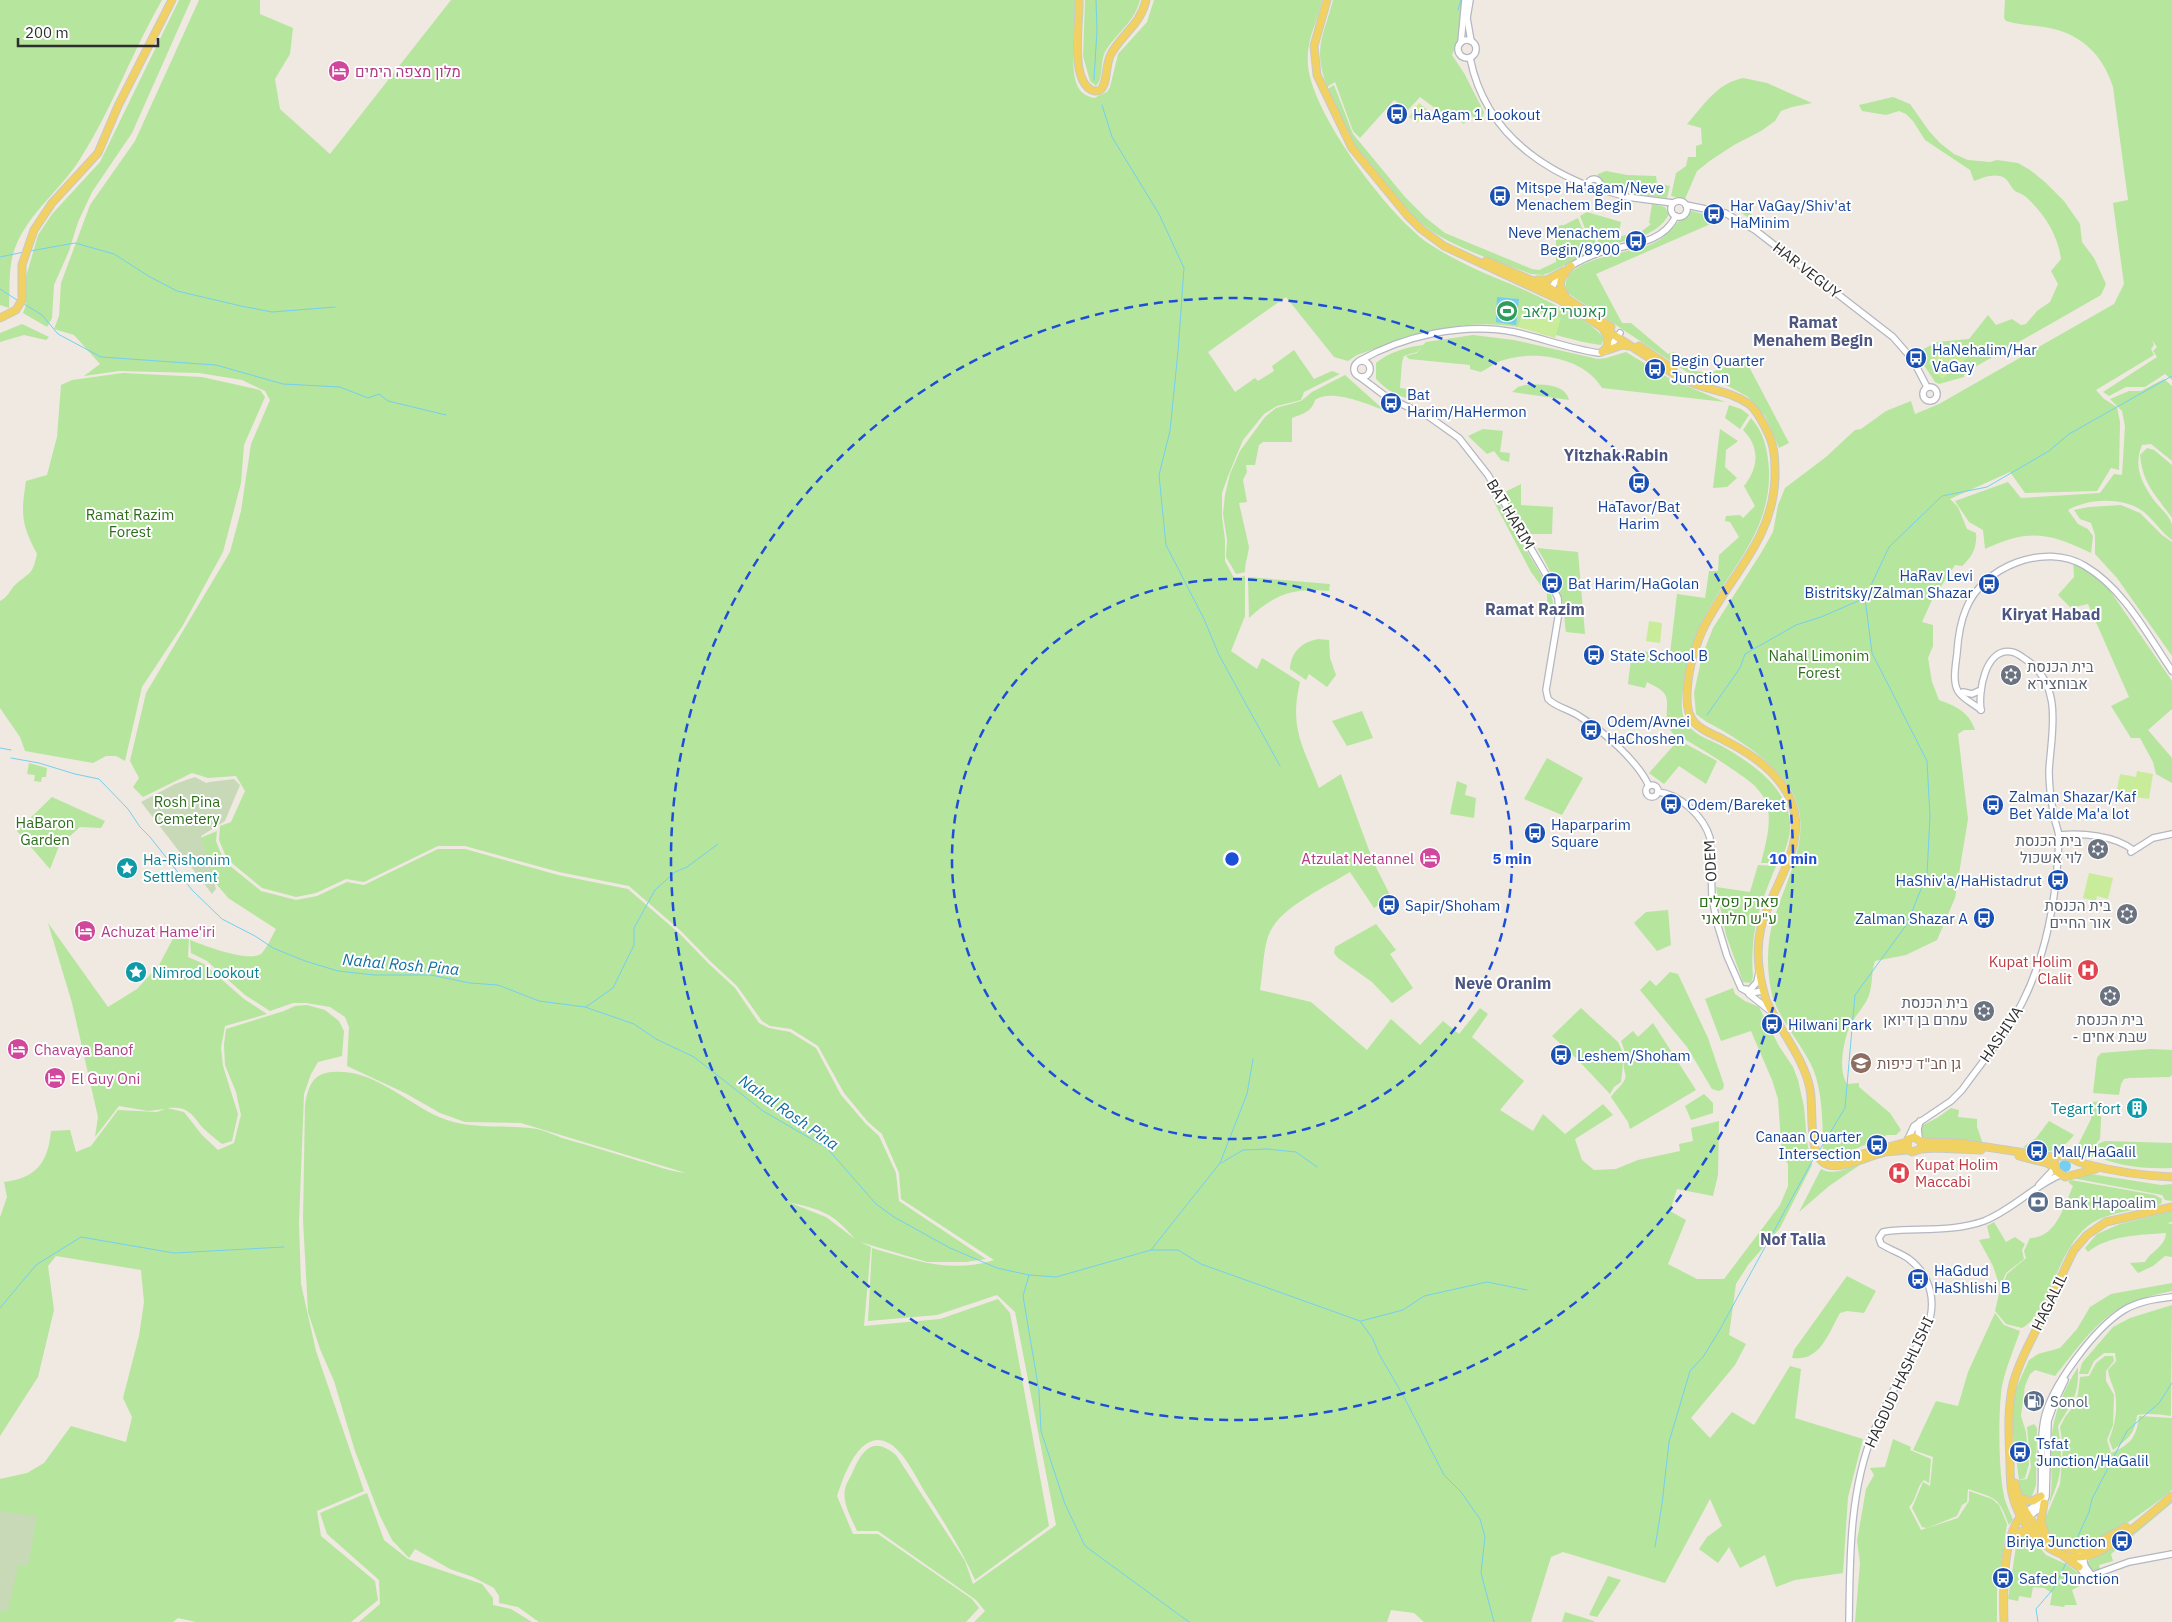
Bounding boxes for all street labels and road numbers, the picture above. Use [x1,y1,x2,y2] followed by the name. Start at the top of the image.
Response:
[1769,238,1845,302] street label: HAR VEGUY
[1483,476,1539,552] street label: BAT HARIM
[1699,840,1721,882] street label: ODEM
[1975,1002,2027,1066] street label: HASHIVA
[2027,1270,2071,1334] street label: HAGALIL
[1860,1313,1938,1451] street label: HAGDUD HASHLISHI

